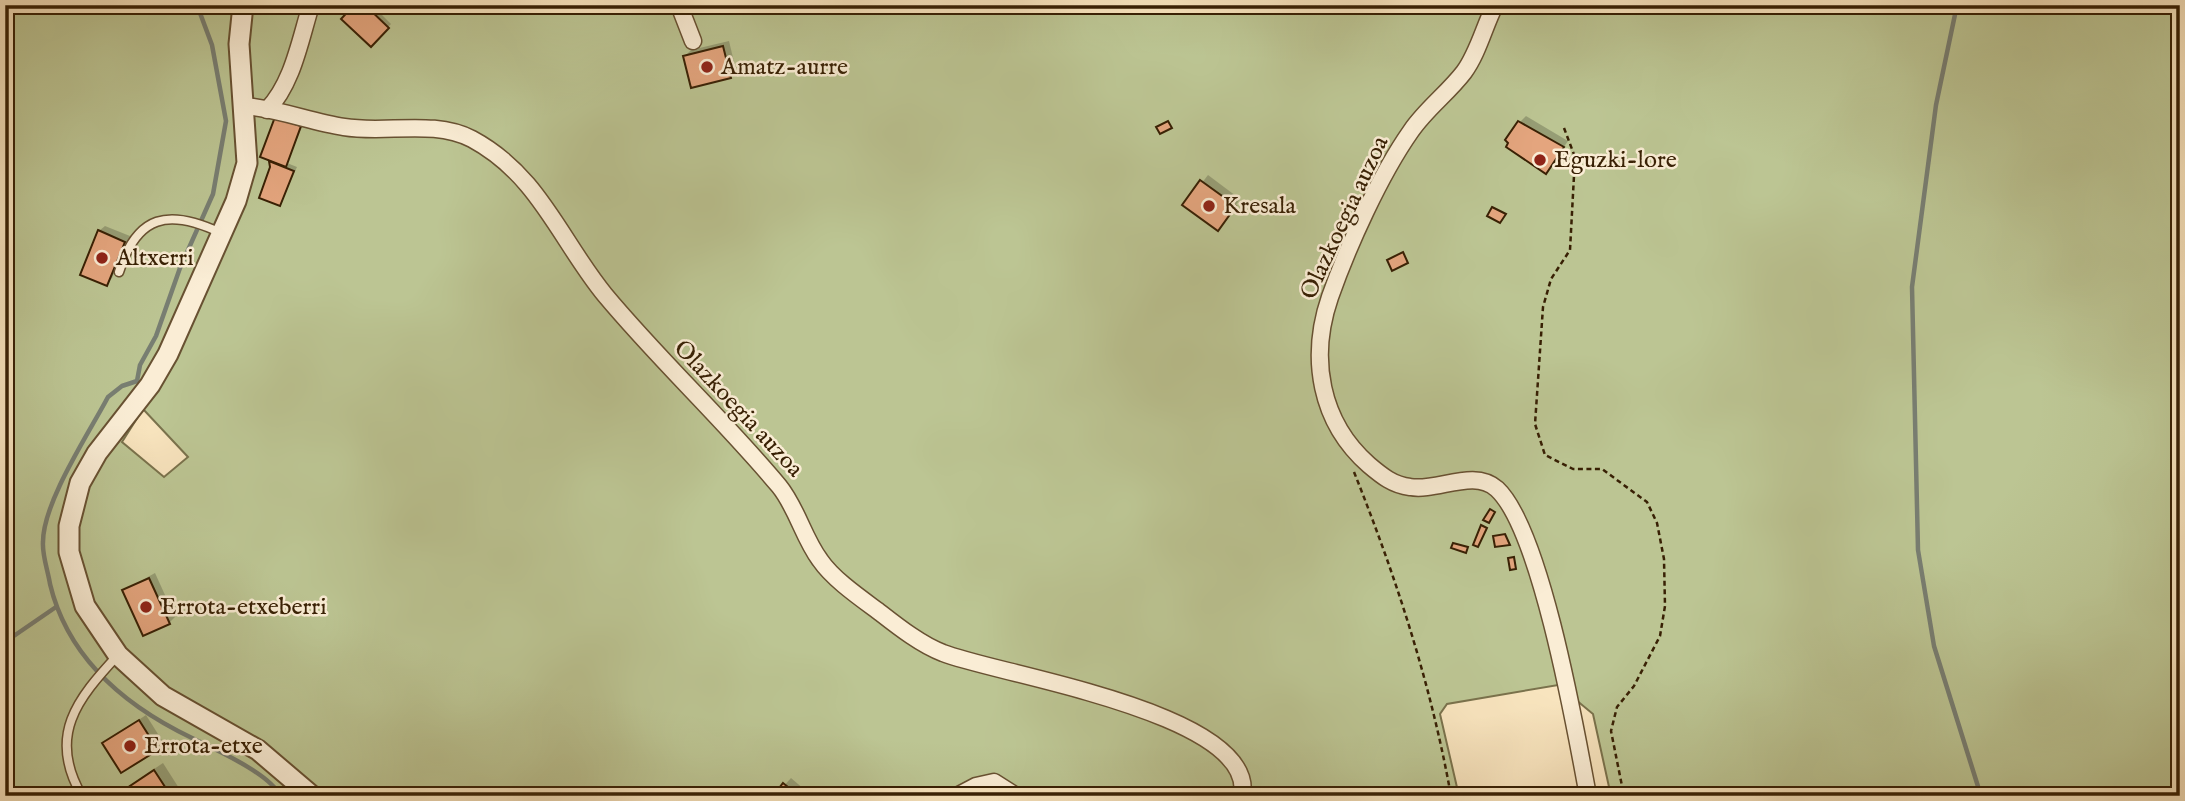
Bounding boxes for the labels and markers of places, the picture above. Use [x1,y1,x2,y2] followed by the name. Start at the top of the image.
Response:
[720,52,848,83] place label: Amatz-aurre
[699,59,715,75] marker: Amatz-aurre
[1554,145,1677,176] place label: Eguzki-lore
[1532,152,1548,168] marker: Eguzki-lore
[1223,191,1297,222] place label: Kresala
[1201,198,1217,214] marker: Kresala
[115,243,194,274] place label: Altxerri
[94,250,110,266] marker: Altxerri
[160,592,327,623] place label: Errota-etxeberri
[138,599,154,615] marker: Errota-etxeberri
[144,731,263,762] place label: Errota-etxe
[122,738,138,754] marker: Errota-etxe

